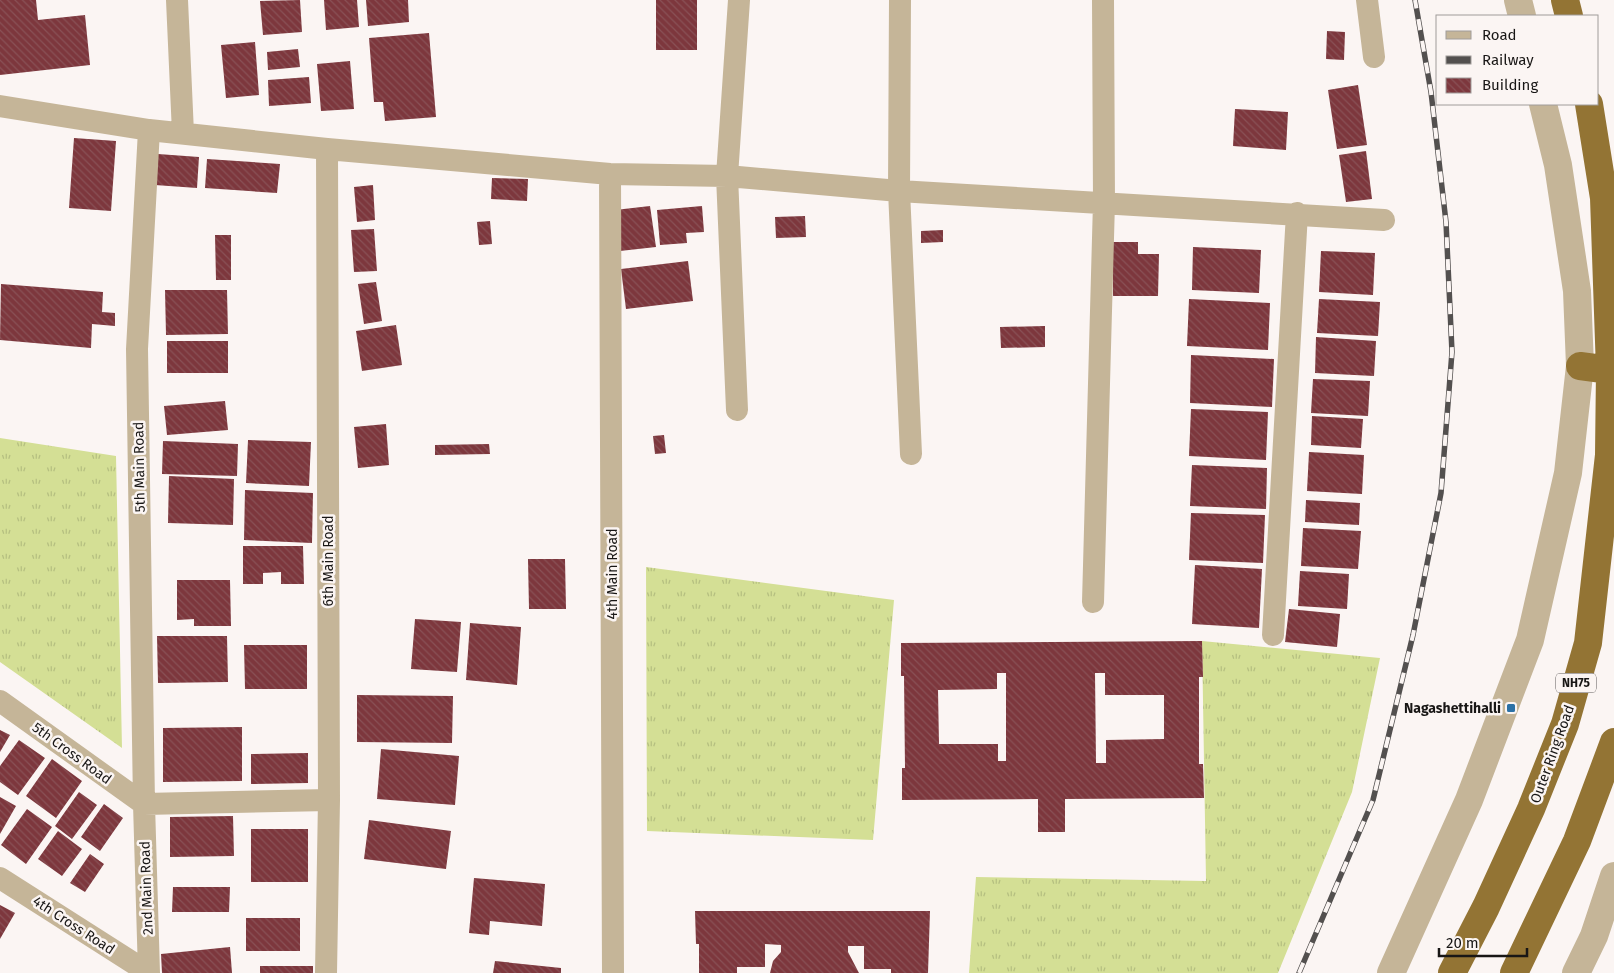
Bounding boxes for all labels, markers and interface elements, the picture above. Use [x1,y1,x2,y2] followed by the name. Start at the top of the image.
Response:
[1436,15,1599,105] legend
[1482,26,1517,44] text: Road
[1482,51,1534,69] text: Railway
[1482,76,1538,94] text: Building
[130,422,149,512] street label: 5th Main Road
[320,515,337,607] street label: 6th Main Road
[604,528,621,620] street label: 4th Main Road
[1556,674,1596,692] road number: NH75
[1404,700,1501,717] place label: Nagashettihalli
[1505,702,1517,714] marker: Nagashettihalli
[1527,703,1578,806] street label: Outer Ring Road
[29,719,115,788] street label: 5th Cross Road
[136,841,157,935] street label: 2nd Main Road
[30,893,118,958] street label: 4th Cross Road
[1439,926,1526,958] scale bar
[1446,934,1479,952] text: 20 m

